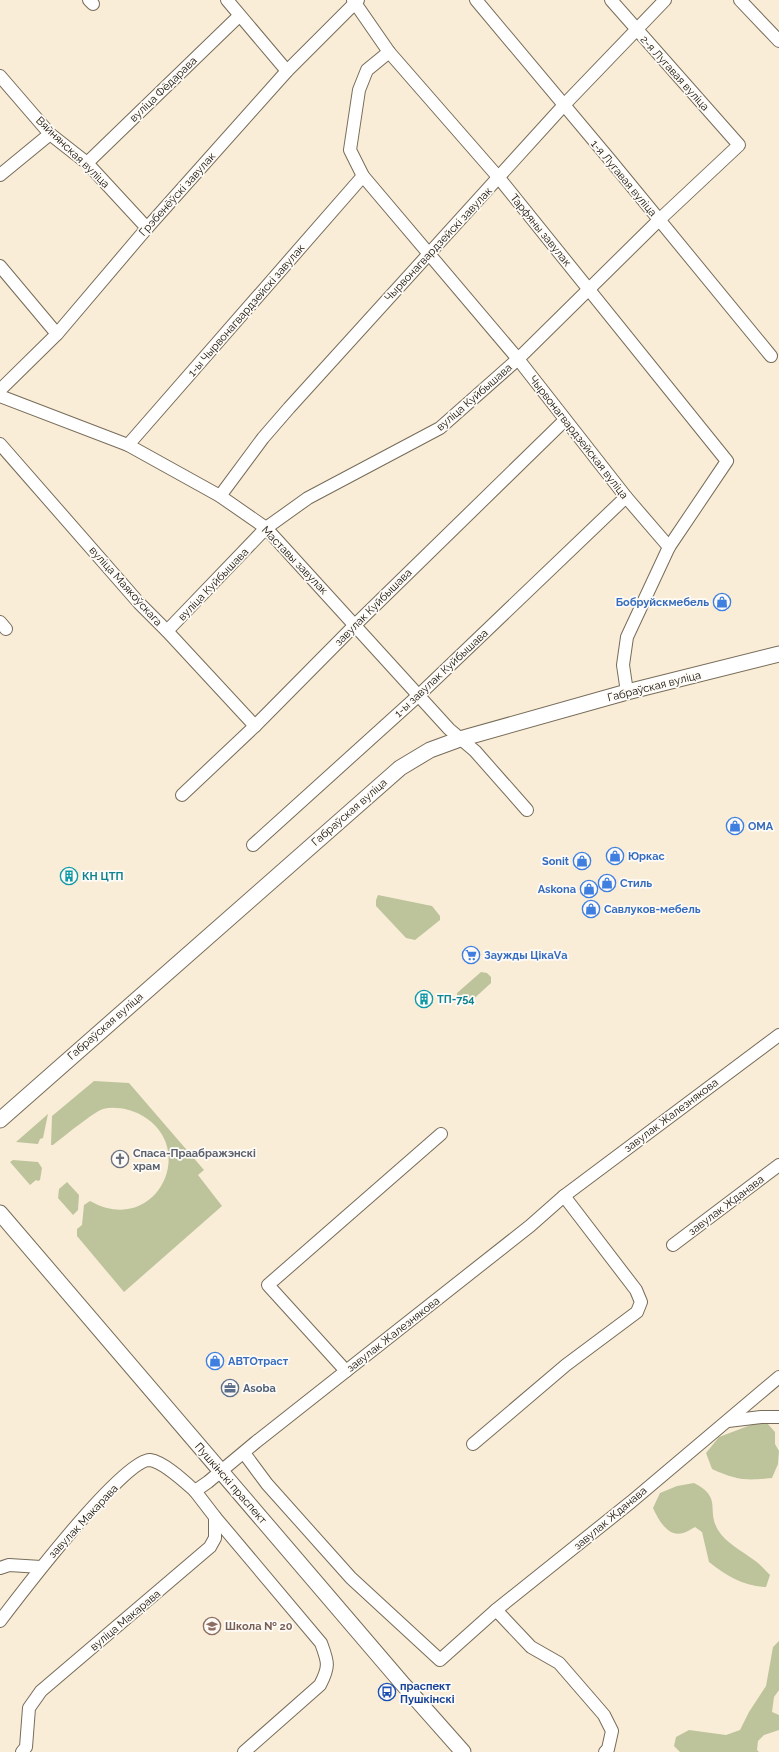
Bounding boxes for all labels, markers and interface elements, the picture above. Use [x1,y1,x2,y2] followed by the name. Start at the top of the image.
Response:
[637,33,712,114] street label: 2-я Лугавая вуліца
[127,54,200,125] street label: вуліца Фёдарава
[33,114,112,191] street label: Вяйнянская вуліца
[588,138,659,219] street label: 1-я Лугавая вуліца
[136,150,219,239] street label: Грэбенёўскі завулак
[382,184,495,304] street label: Чырвонагвардзейскі завулак
[507,192,574,269] street label: Тарфяны завулак
[185,241,308,379] street label: 1-ы Чырвонагвардзейскі завулак
[434,361,515,434] street label: вуліца Куйбышава
[526,373,631,502] street label: Чырвонагвардзейская вуліца
[259,524,331,597] street label: Маставы завулак
[86,544,165,629] street label: вуліца Маякоўскага
[175,545,251,623] street label: вуліца Куйбышава
[332,566,415,649] street label: завулак Куйбышава
[712,592,732,612] shop icon: Бобруйскмебель
[616,596,709,609] place label: Бобруйскмебель
[392,627,491,720] street label: 1-ы завулак Куйбышава
[606,669,702,704] street label: Габраўская вуліца
[309,776,390,849] street label: Габраўская вуліца
[725,816,745,836] shop icon: ОМА
[748,820,774,833] place label: ОМА
[605,846,625,866] shop icon: Юркас
[628,850,665,863] place label: Юркас
[572,851,592,871] shop icon: Sonit
[542,855,570,868] place label: Sonit
[59,866,79,886] building icon: КН ЦТП
[82,870,124,883] place label: КН ЦТП
[597,873,617,893] shop icon: Стиль
[620,877,652,890] place label: Стиль
[579,879,599,899] shop icon: Askona
[538,883,576,896] place label: Askona
[581,899,601,919] shop icon: Савлуков-мебель
[604,903,701,916] place label: Савлуков-мебель
[461,945,481,965] supermarket icon: Заужды ЦікаVа
[484,949,568,962] place label: Заужды ЦікаVа
[414,989,434,1009] building icon: ТП-754
[65,990,146,1063] street label: Габраўская вуліца
[437,993,475,1006] place label: ТП-754
[622,1076,721,1155] street label: завулак Жалезнякова
[133,1147,256,1173] place label: Спаса-Праабражэнскі храм
[110,1149,130,1169] church icon: Спаса-Праабражэнскі храм
[686,1173,767,1238] street label: завулак Жданава
[344,1294,442,1375] street label: завулак Жалезнякова
[205,1351,225,1371] shop icon: АВТОтраст
[228,1355,289,1368] place label: АВТОтраст
[220,1378,240,1398] office icon: Asoba
[243,1382,276,1395] place label: Asoba
[192,1440,270,1527] street label: Пушкінскі праспект
[46,1482,121,1561] street label: завулак Макарава
[571,1484,649,1553] street label: завулак Жданава
[88,1587,163,1654] street label: вуліца Макарава
[202,1616,222,1636] school or university icon: Школа № 20
[225,1620,293,1633] place label: Школа № 20
[400,1680,455,1706] place label: праспект Пушкінскі
[377,1682,397,1702] bus stop icon: праспект Пушкінскі

